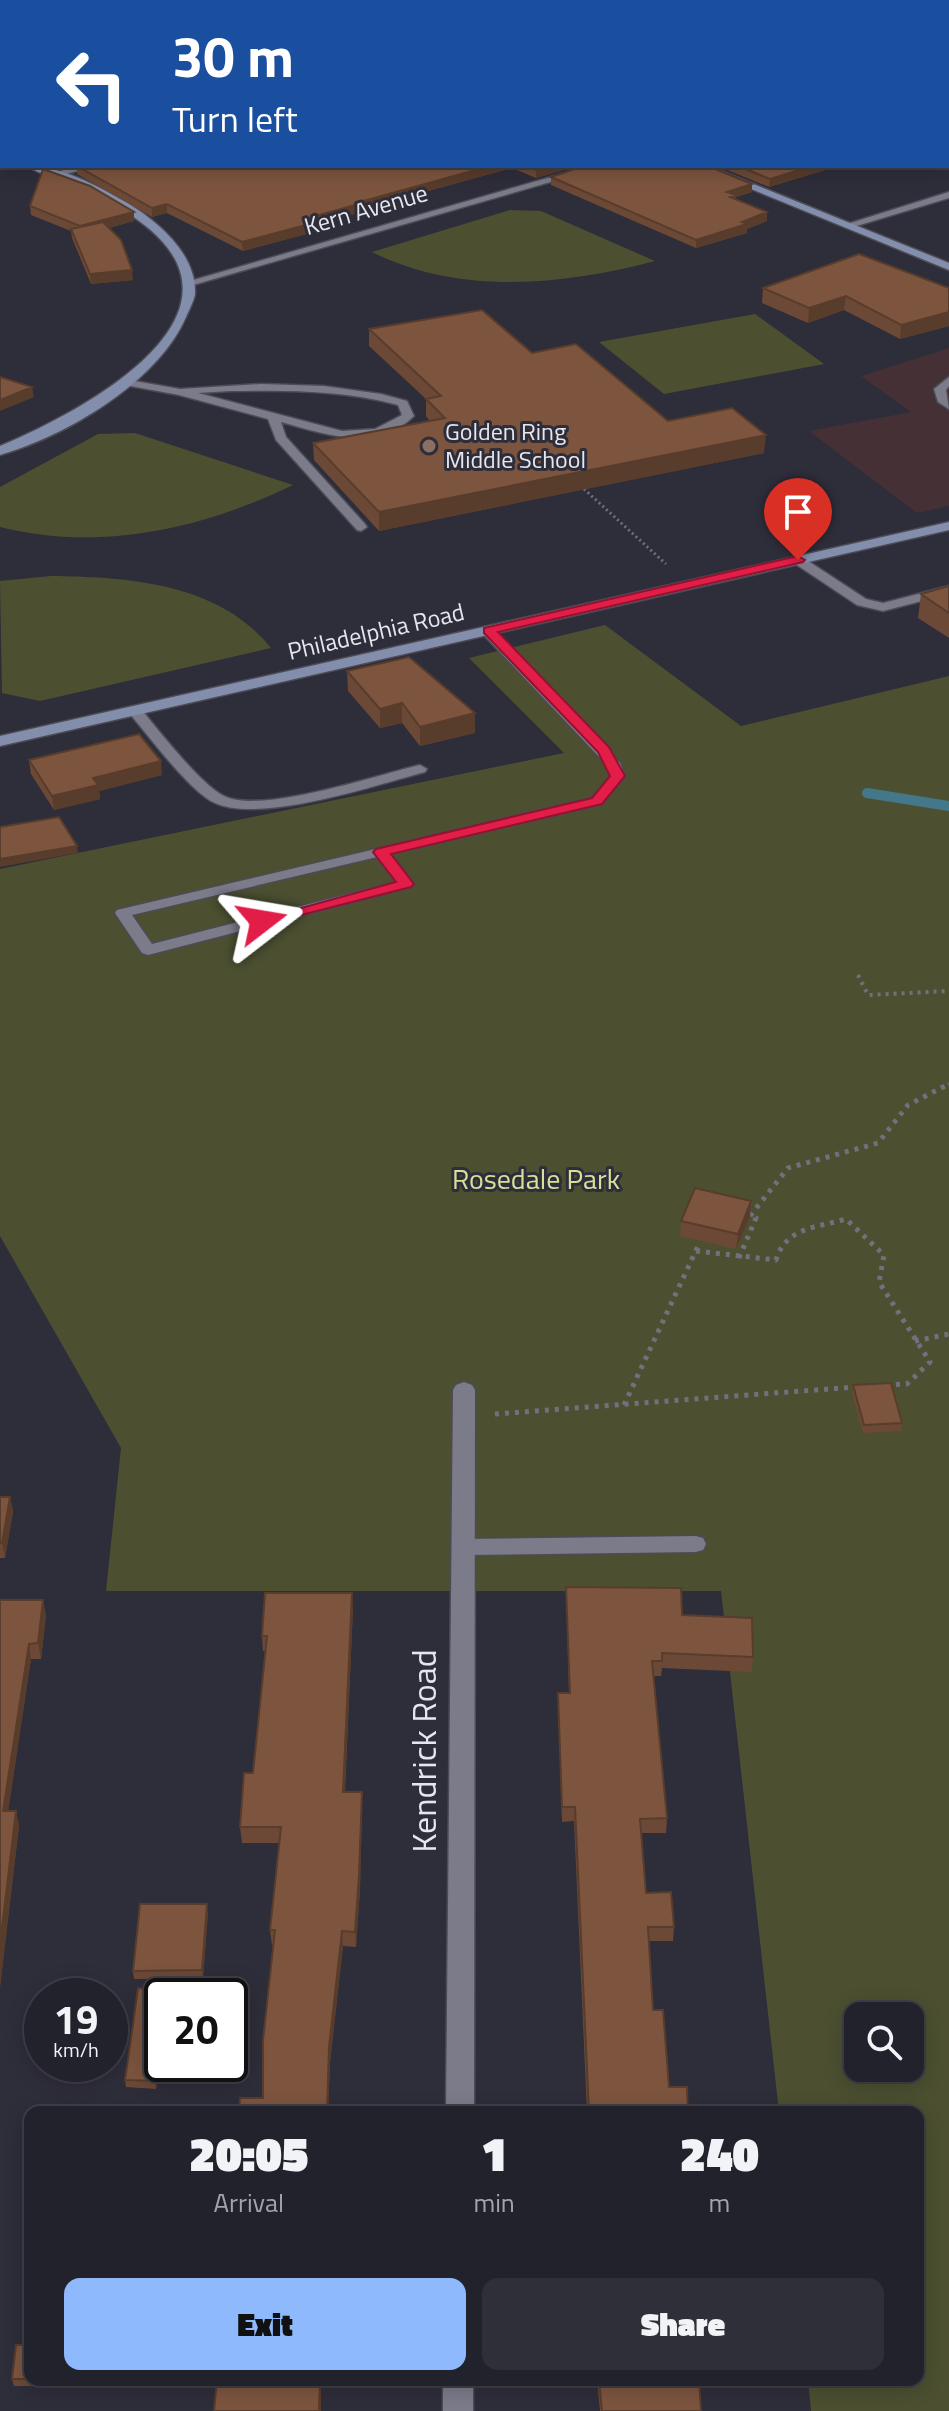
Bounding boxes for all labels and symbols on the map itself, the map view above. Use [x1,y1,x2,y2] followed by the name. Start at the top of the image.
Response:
[300,174,432,244] street label: Kern Avenue
[445,413,586,477] place label: Golden Ring Middle School
[420,437,438,455] marker: Golden Ring Middle School
[764,478,832,560] pin
[284,593,468,669] street label: Philadelphia Road
[220,879,304,963] position arrow
[452,1157,620,1200] park label: Rosedale Park
[397,1649,449,1853] street label: Kendrick Road
[144,1978,248,2082] speed limit sign: 20

